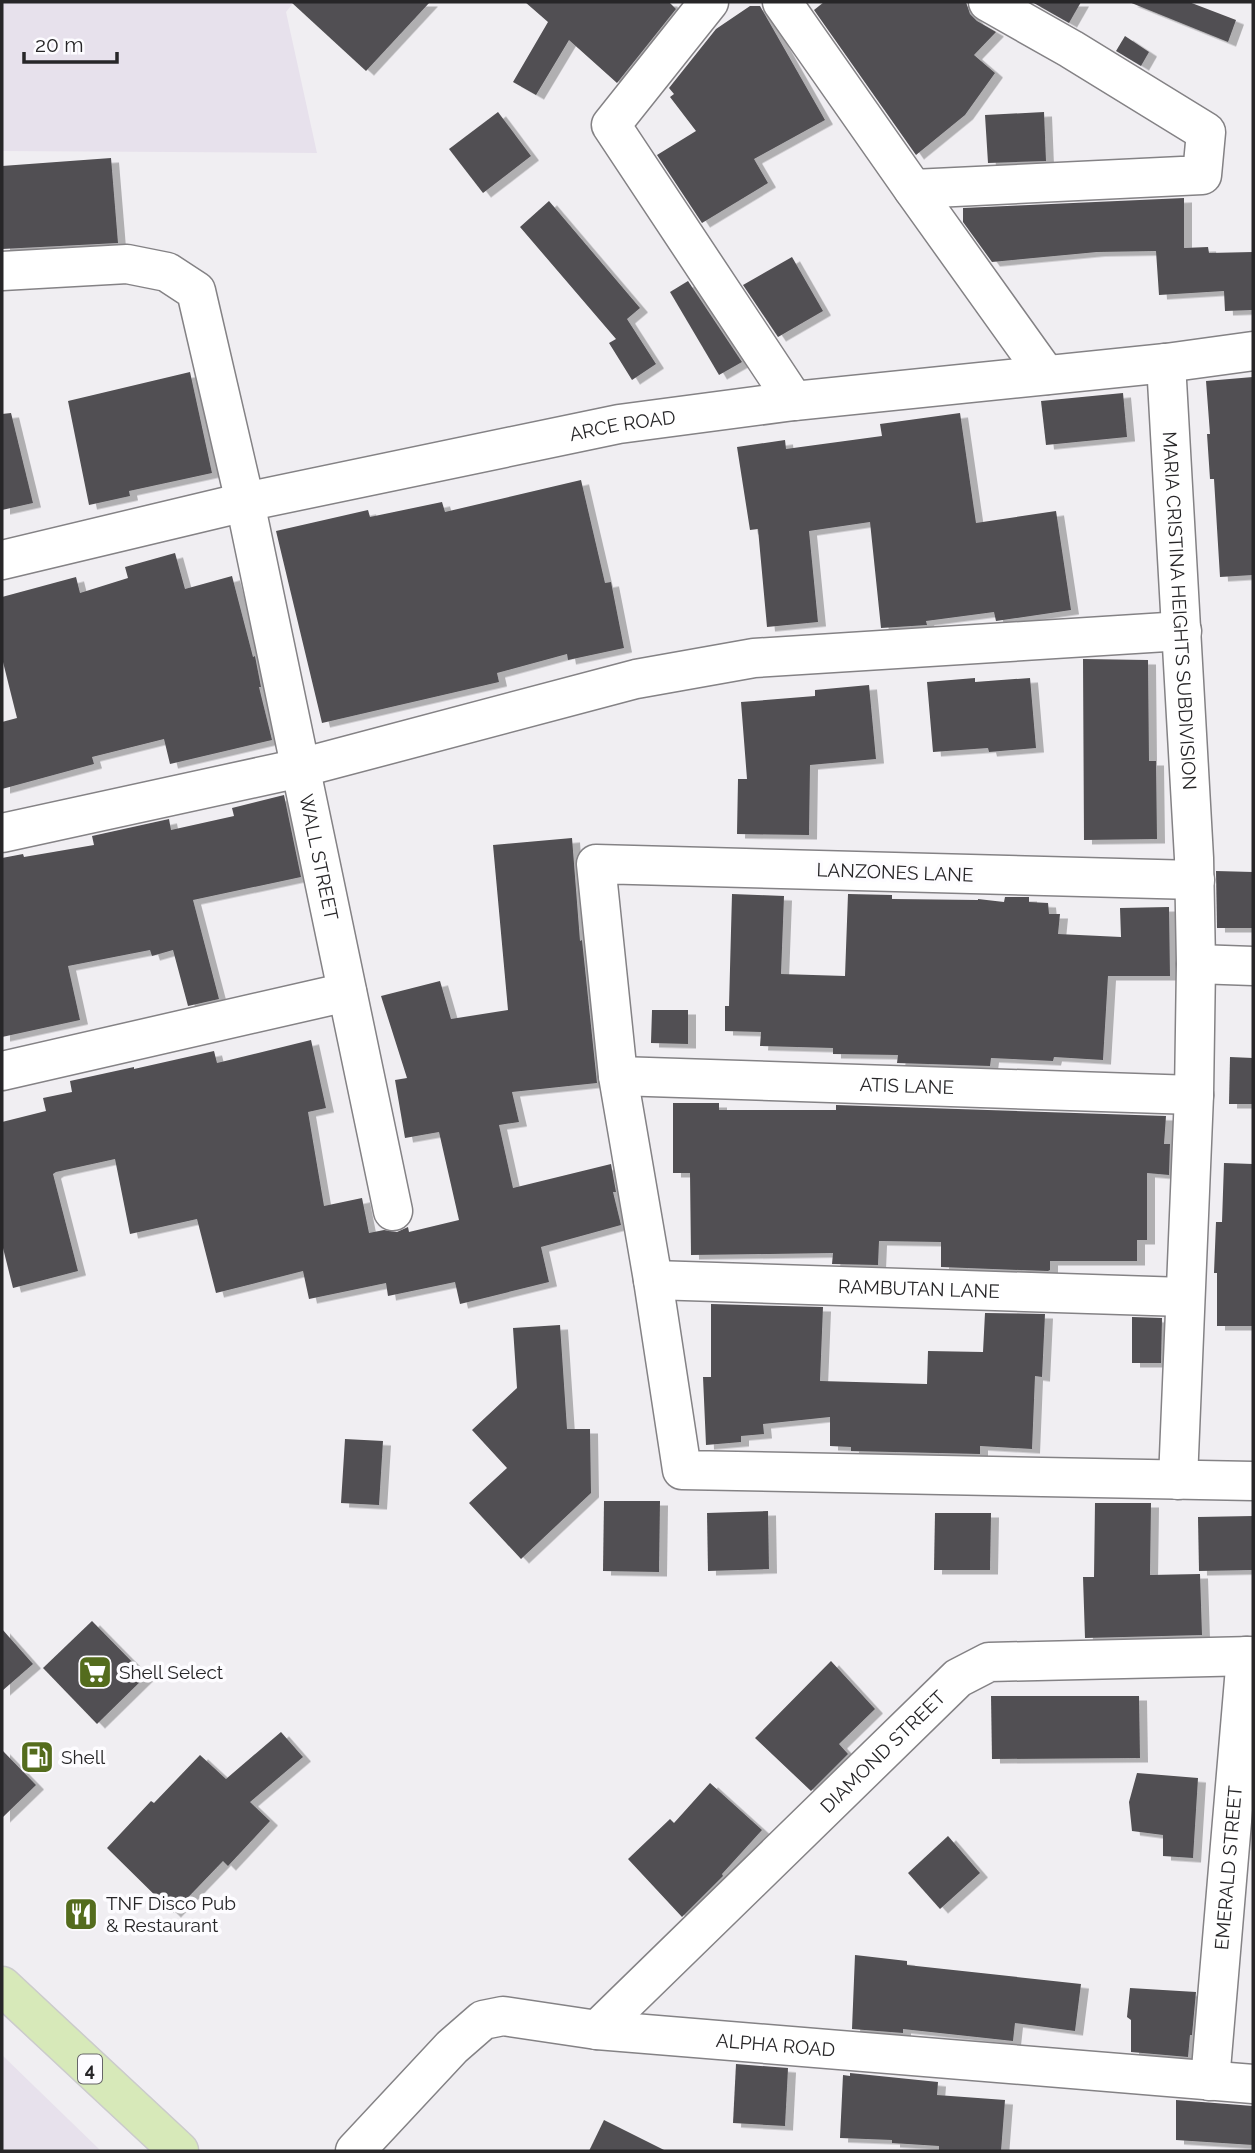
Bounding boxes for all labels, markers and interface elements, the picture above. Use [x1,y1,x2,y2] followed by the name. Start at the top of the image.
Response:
[24,21,117,65] scale bar
[35,32,83,57] text: 20 m
[567,406,677,445] street label: ARCE ROAD
[1159,431,1201,791] street label: MARIA CRISTINA HEIGHTS SUBDIVISION
[295,792,343,923] street label: WALL STREET
[816,858,974,886] street label: LANZONES LANE
[859,1073,954,1098] street label: ATIS LANE
[838,1275,1000,1302] street label: RAMBUTAN LANE
[76,1653,114,1691] supermarket icon: Shell Select
[119,1661,224,1683] place label: Shell Select
[816,1686,950,1817] street label: DIAMOND STREET
[18,1738,56,1776] fuel station icon: Shell
[61,1746,106,1768] place label: Shell
[1210,1784,1246,1951] street label: EMERALD STREET
[106,1892,236,1936] place label: TNF Disco Pub & Restaurant
[62,1895,100,1933] restaurant icon: TNF Disco Pub & Restaurant
[715,2029,836,2061] street label: ALPHA ROAD
[78,2054,102,2084] road number: 4

